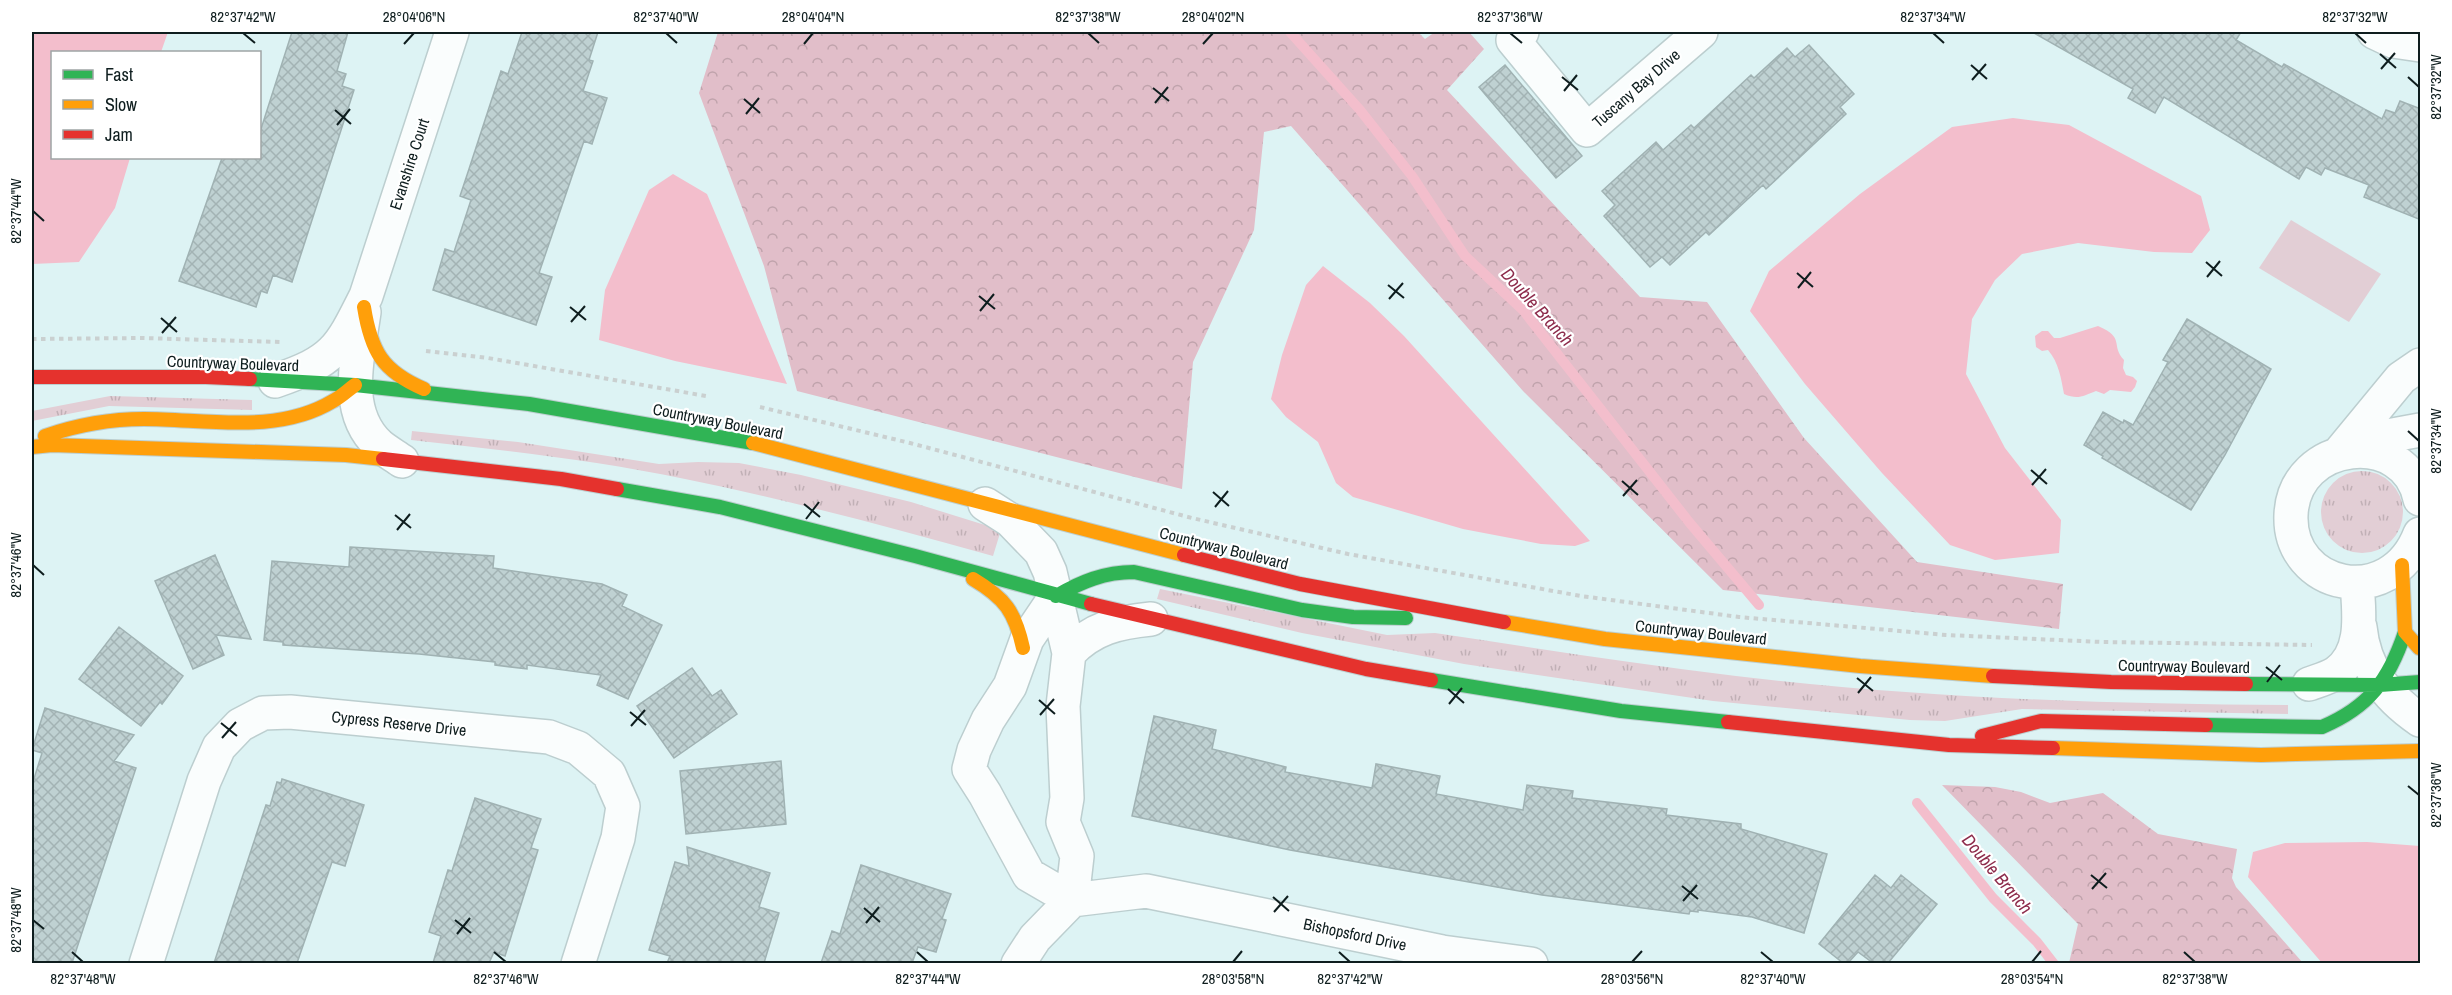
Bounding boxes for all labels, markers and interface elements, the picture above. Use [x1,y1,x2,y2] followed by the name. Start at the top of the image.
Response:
[210,6,276,27] text: 82°37'42"W
[383,6,445,27] text: 28°04'06"N
[633,6,699,27] text: 82°37'40"W
[782,6,844,27] text: 28°04'04"N
[1055,6,1121,27] text: 82°37'38"W
[1182,6,1244,27] text: 28°04'02"N
[1477,6,1543,27] text: 82°37'36"W
[1900,6,1966,27] text: 82°37'34"W
[2322,6,2388,27] text: 82°37'32"W
[1587,44,1685,132] street label: Tuscany Bay Drive
[51,51,261,159] legend
[2425,54,2446,120] text: 82°37'32"W
[105,62,133,87] text: Fast
[105,92,137,117] text: Slow
[384,115,434,212] street label: Evanshire Court
[105,122,133,147] text: Jam
[5,178,26,244] text: 82°37'44"W
[1495,262,1579,351] water label: Double Branch
[167,350,299,376] street label: Countryway Boulevard
[651,398,785,444] street label: Countryway Boulevard
[2425,408,2446,474] text: 82°37'34"W
[1157,521,1291,575] street label: Countryway Boulevard
[5,532,26,598] text: 82°37'46"W
[1634,614,1768,650] street label: Countryway Boulevard
[2118,654,2250,678] street label: Countryway Boulevard
[330,705,468,741] street label: Cypress Reserve Drive
[2425,762,2446,828] text: 82°37'36"W
[1956,828,2038,919] water label: Double Branch
[5,887,26,953] text: 82°37'48"W
[1301,912,1409,956] street label: Bishopsford Drive
[50,968,116,989] text: 82°37'48"W
[473,968,539,989] text: 82°37'46"W
[895,968,961,989] text: 82°37'44"W
[1202,968,1264,989] text: 28°03'58"N
[1317,968,1383,989] text: 82°37'42"W
[1601,968,1663,989] text: 28°03'56"N
[1740,968,1806,989] text: 82°37'40"W
[2001,968,2063,989] text: 28°03'54"N
[2162,968,2228,989] text: 82°37'38"W

